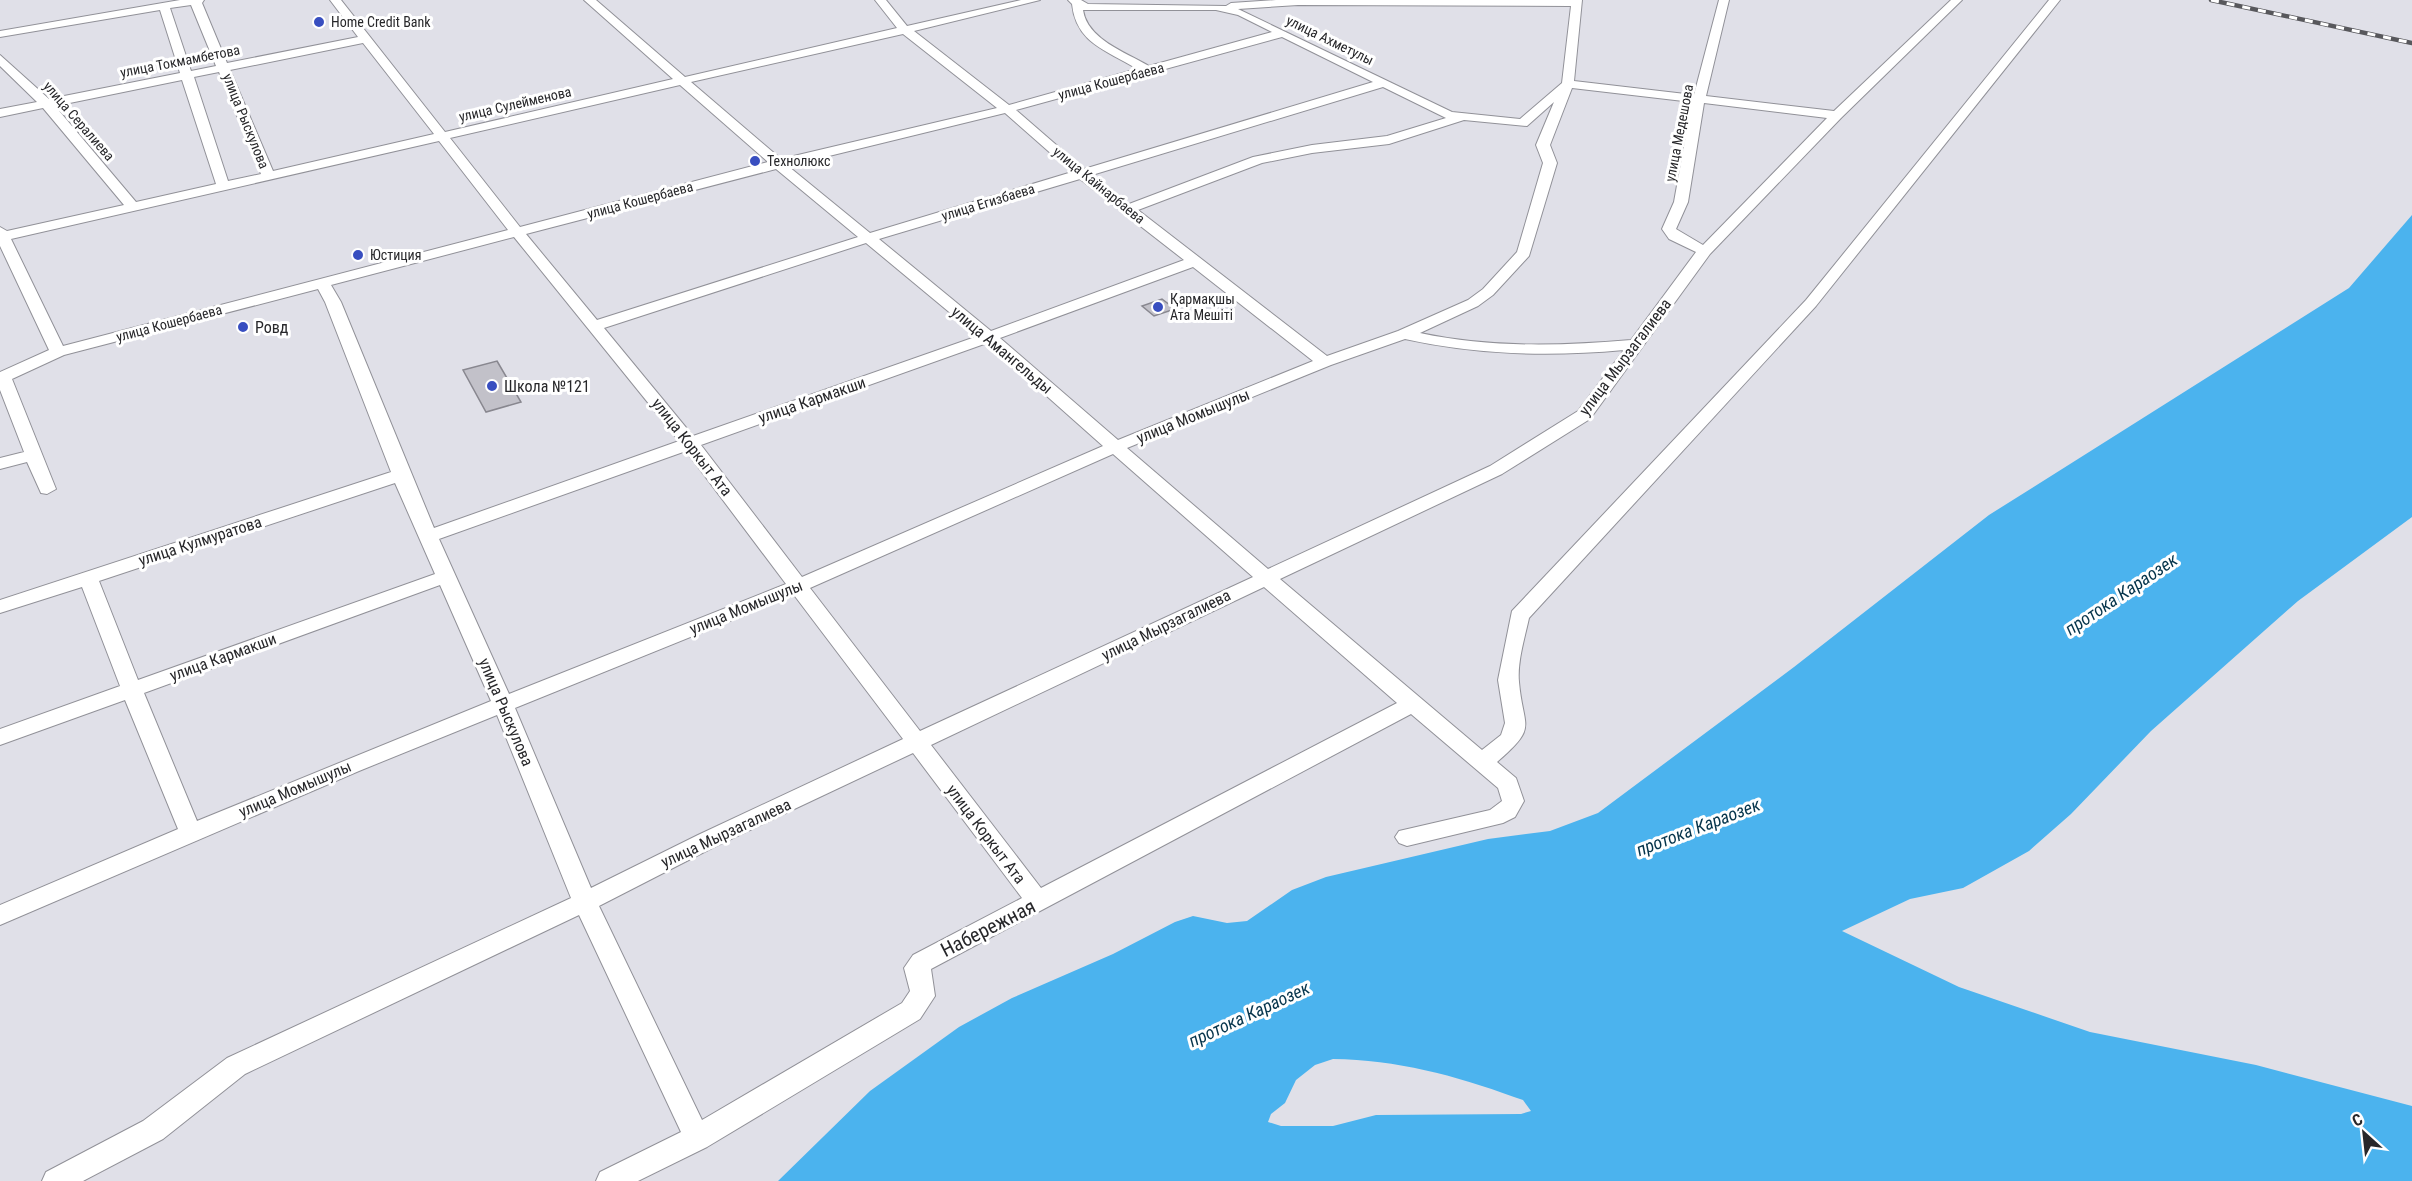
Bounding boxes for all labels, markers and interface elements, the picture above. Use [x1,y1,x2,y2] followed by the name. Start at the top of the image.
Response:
[1284,12,1376,68] street label: улица Ахметулы
[331,14,431,30] place label: Home Credit Bank
[312,15,326,29] marker: Home Credit Bank
[119,42,241,80] street label: улица Токмамбетова
[1056,59,1166,103] street label: улица Кошербаева
[220,71,272,171] street label: улица Рыскулова
[40,78,118,164] street label: улица Сералиева
[457,83,573,125] street label: улица Сулейменова
[1662,83,1696,183] street label: улица Медешова
[1050,143,1148,227] street label: улица Кайнарбаева
[767,153,830,169] place label: Технолюкс
[748,154,762,168] marker: Технолюкс
[585,178,695,222] street label: улица Кошербаева
[940,180,1036,224] street label: улица Егизбаева
[370,247,422,263] place label: Юстиция
[351,248,365,262] marker: Юстиция
[1170,291,1235,323] place label: Қармақшы Ата Мешіті
[1575,295,1675,419] street label: улица Мырзагалиева
[1151,300,1165,314] marker: Қармақшы Ата Мешіті
[114,301,224,345] street label: улица Кошербаева
[948,302,1056,398] street label: улица Амангельды
[255,318,289,337] place label: Ровд
[236,320,250,334] marker: Ровд
[756,373,868,427] street label: улица Кармакши
[504,377,590,396] place label: Школа №121
[485,379,499,393] marker: Школа №121
[1134,385,1252,447] street label: улица Момышулы
[648,394,736,500] street label: улица Коркыт Ата
[136,512,264,570] street label: улица Кулмуратова
[2061,548,2182,639] water label: протока Караозек
[687,576,805,638] street label: улица Момышулы
[1098,586,1234,664] street label: улица Мырзагалиева
[167,629,279,685] street label: улица Кармакши
[475,655,537,769] street label: улица Рыскулова
[236,757,354,821] street label: улица Момышулы
[943,781,1029,887] street label: улица Коркыт Ата
[1633,794,1763,860] water label: протока Караозек
[658,795,794,871] street label: улица Мырзагалиева
[937,894,1039,962] street label: Набережная
[1185,977,1313,1051] water label: протока Караозек
[2334,1103,2394,1163] north arrow
[2349,1110,2366,1131] text: С

